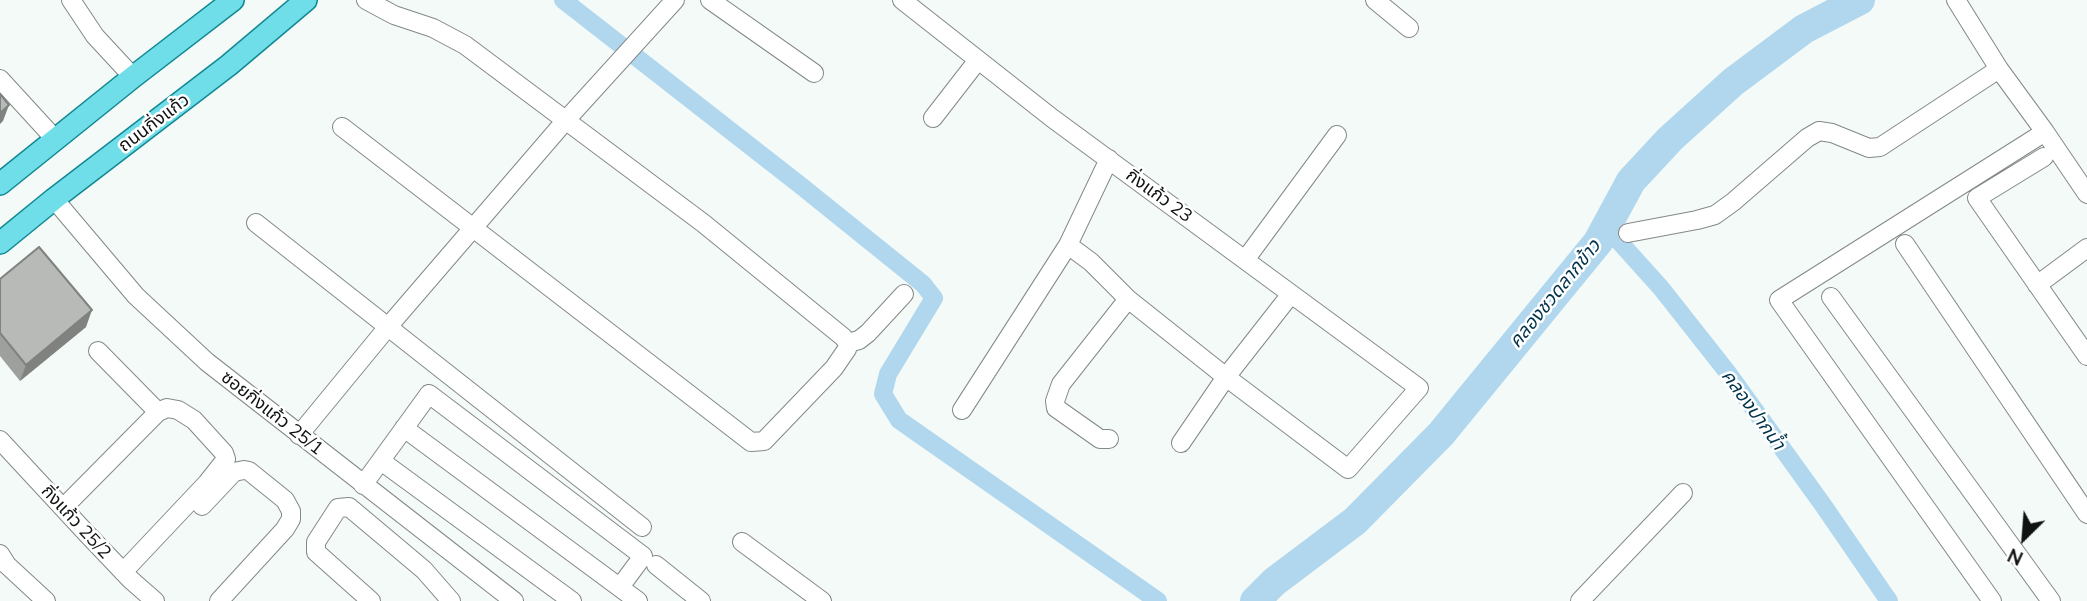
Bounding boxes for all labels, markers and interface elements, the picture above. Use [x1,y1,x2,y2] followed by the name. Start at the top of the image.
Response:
[114,89,194,157] street label: ถนนกิ่งแก้ว
[1122,165,1196,227] street label: กิ่งแก้ว 23
[1504,235,1606,353] water label: คลองชวดลากข้าว
[1716,365,1790,455] water label: คลองปากน้ำ
[217,366,327,460] street label: ซอยกิ่งแก้ว 25/1
[37,481,115,563] street label: กิ่งแก้ว 25/2
[1989,503,2059,573] north arrow
[2004,543,2027,571] text: N

